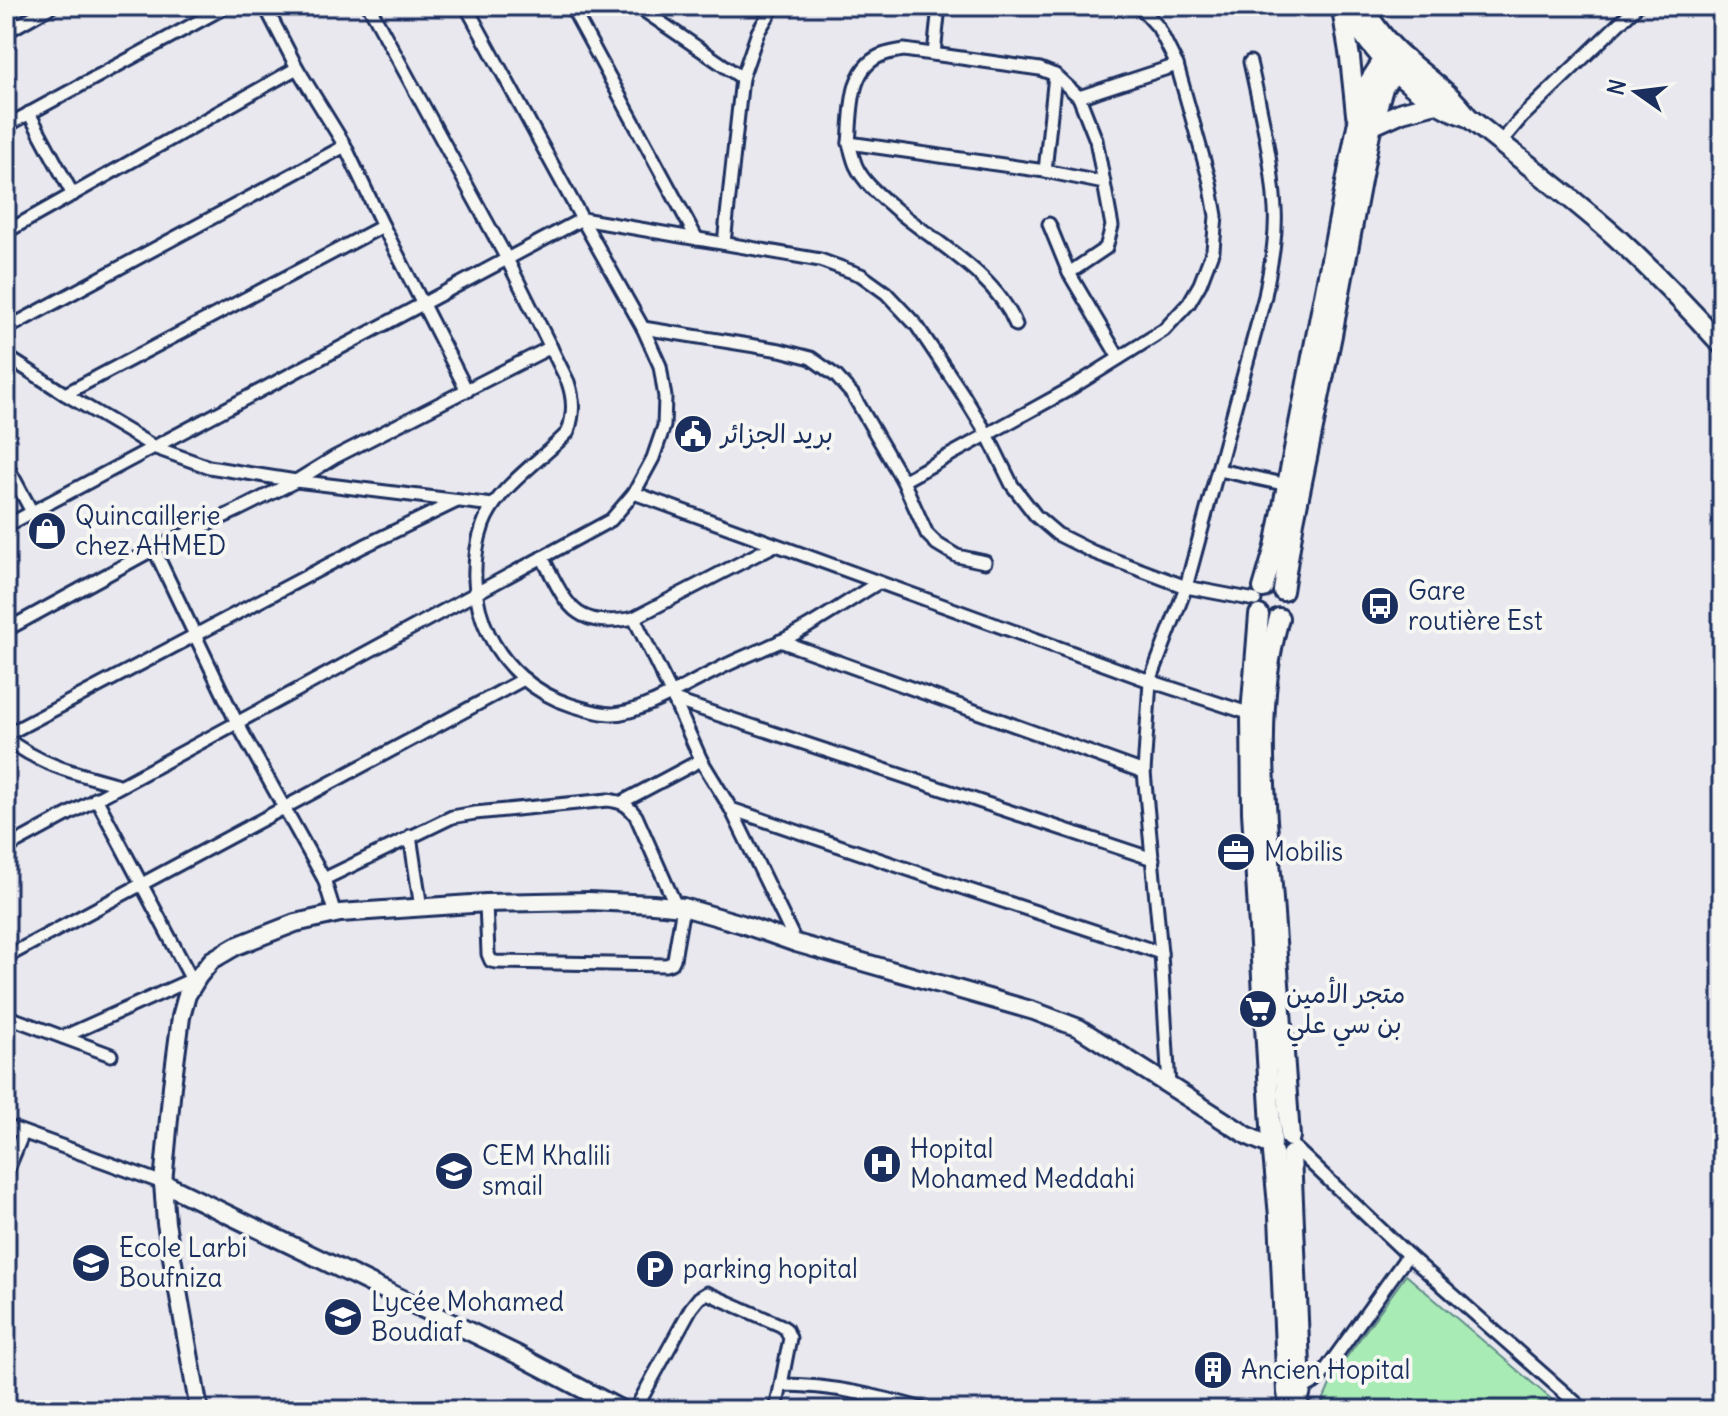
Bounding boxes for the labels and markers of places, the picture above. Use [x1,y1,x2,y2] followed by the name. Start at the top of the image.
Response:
[672,413,714,455] public building icon: بريد الجزائر
[719,417,833,450] place label: بريد الجزائر
[75,499,226,562] place label: Quincaillerie chez AHMED
[26,510,68,552] shop icon: Quincaillerie chez AHMED
[1408,574,1543,637] place label: Gare routière Est
[1359,585,1401,627] bus stop icon: Gare routière Est
[1215,831,1257,873] office icon: Mobilis
[1264,835,1343,868] place label: Mobilis
[1286,976,1405,1047] place label: متجر الأمين بن سي علي
[1237,988,1279,1030] supermarket icon: متجر الأمين بن سي علي
[910,1132,1135,1195] place label: Hopital Mohamed Meddahi
[482,1139,611,1202] place label: CEM Khalili smail
[861,1143,903,1185] hospital icon: Hopital Mohamed Meddahi
[433,1150,475,1192] school or university icon: CEM Khalili smail
[119,1231,247,1294] place label: Ecole Larbi Boufniza
[70,1242,112,1284] school or university icon: Ecole Larbi Boufniza
[634,1248,676,1290] parking icon: parking hopital
[683,1252,858,1285] place label: parking hopital
[371,1285,564,1348] place label: Lycée Mohamed Boudiaf
[322,1296,364,1338] school or university icon: Lycée Mohamed Boudiaf
[1192,1349,1234,1391] building icon: Ancien Hopital
[1241,1353,1410,1386] place label: Ancien Hopital

